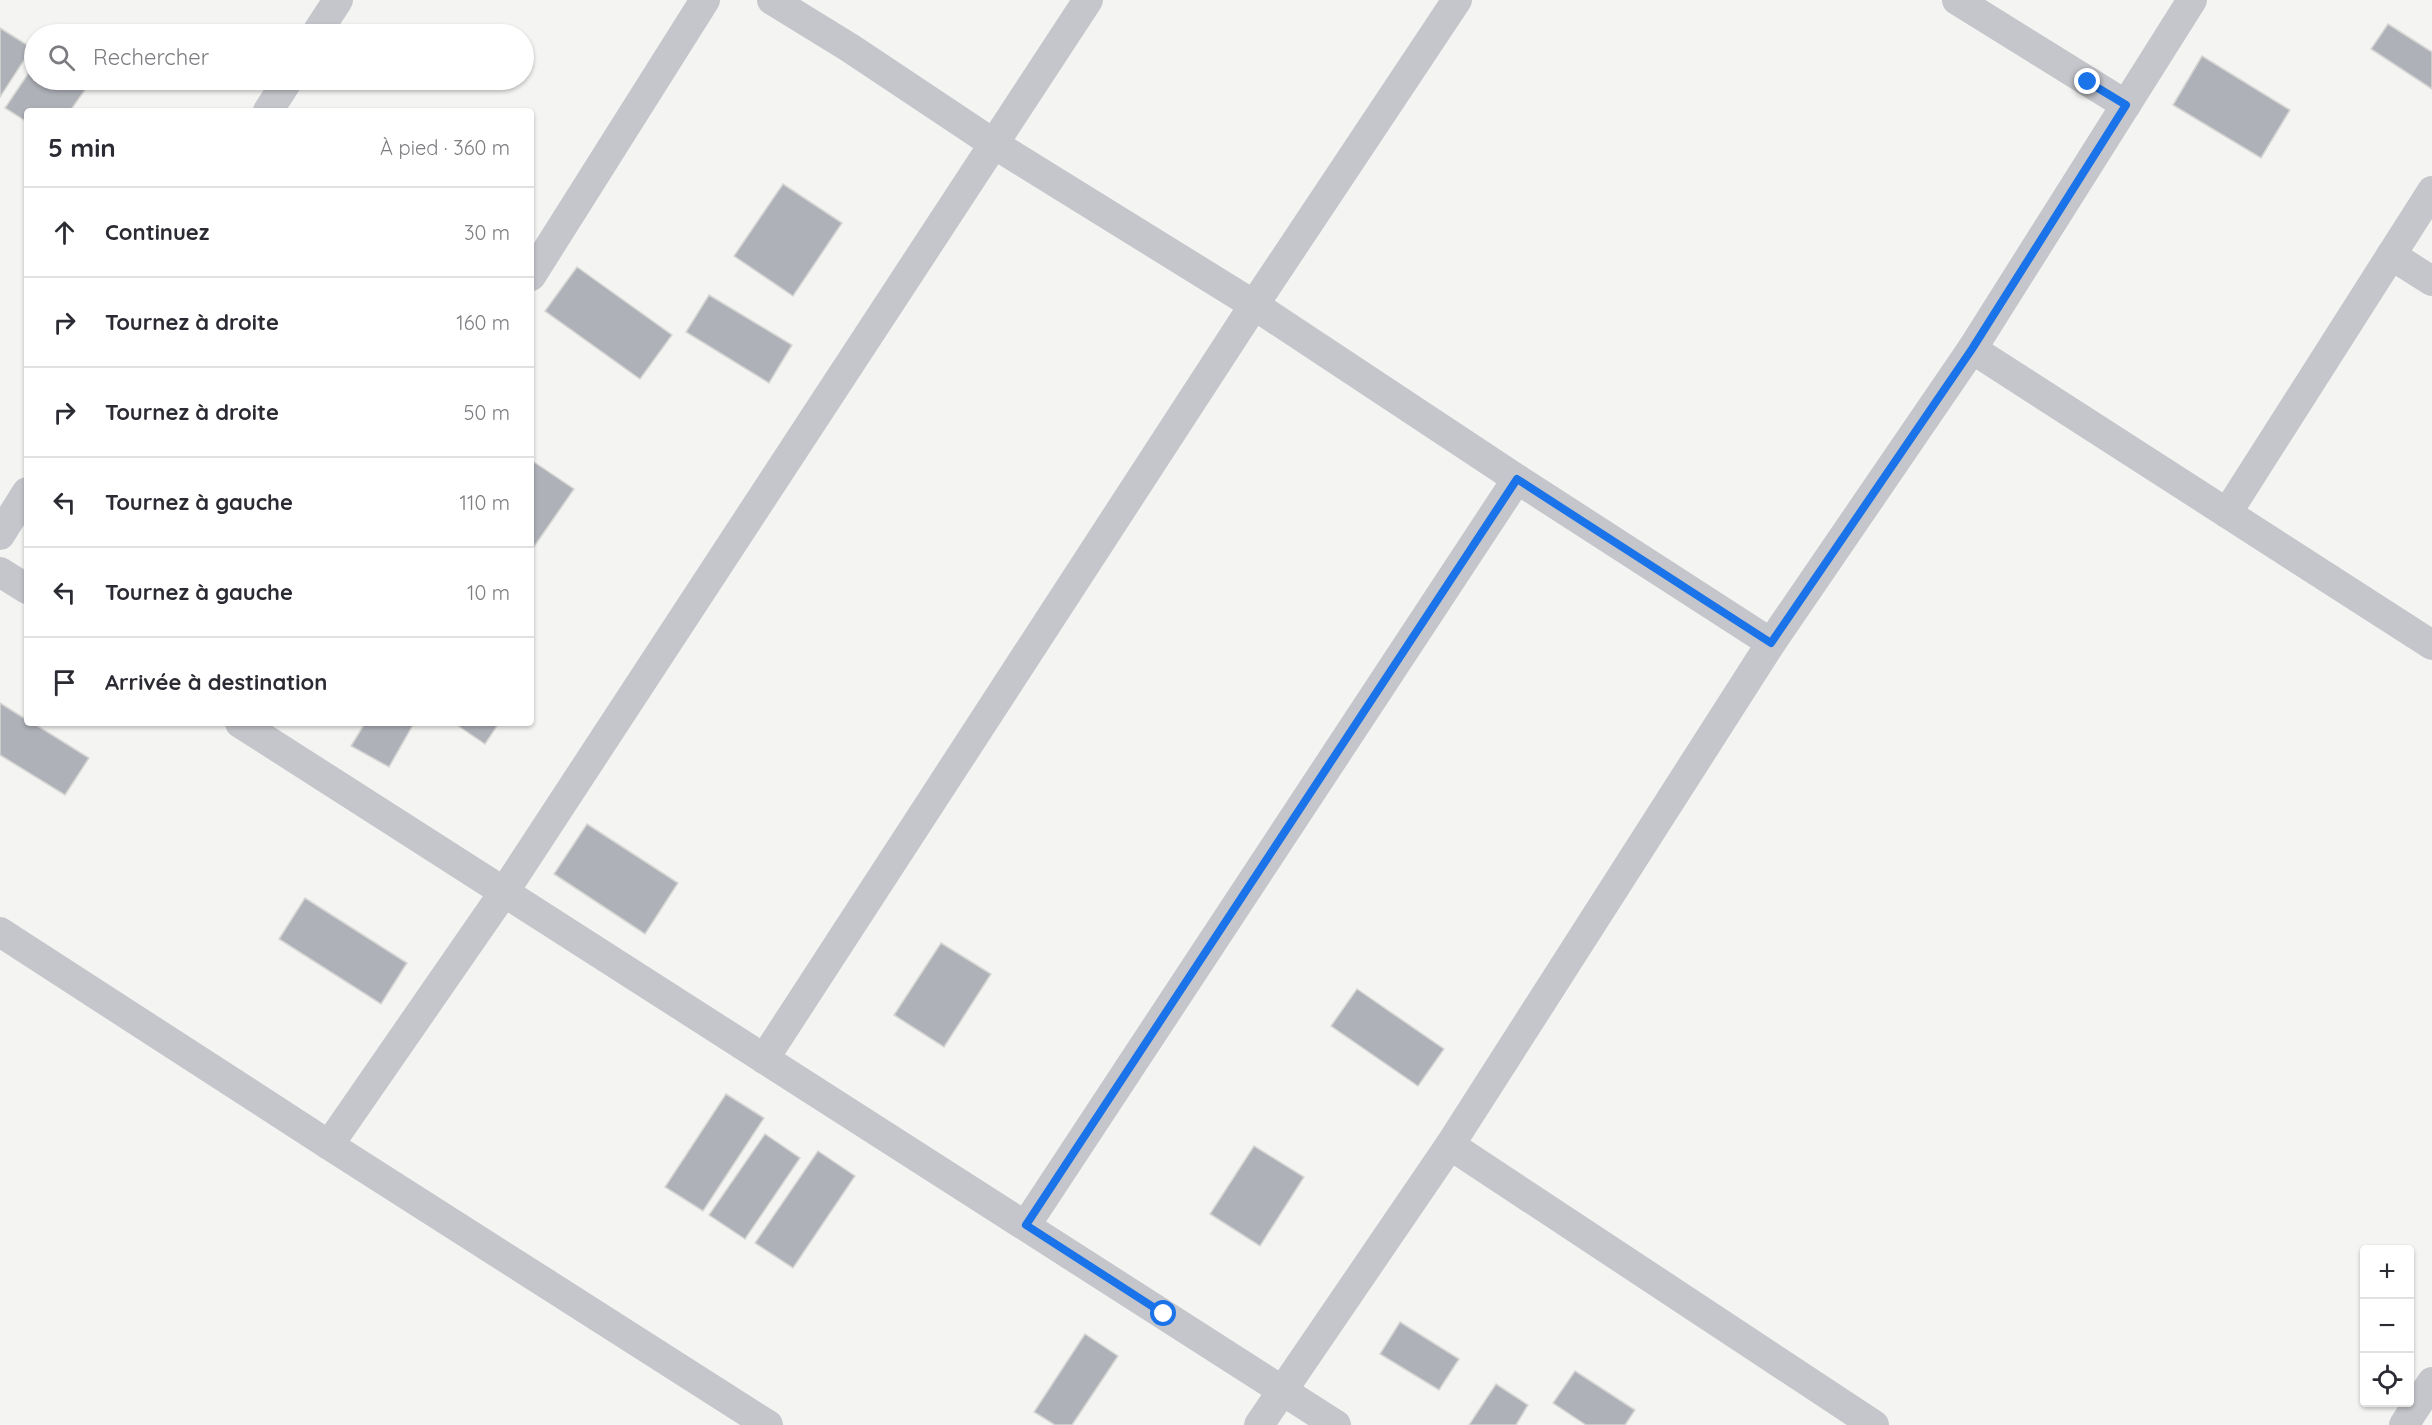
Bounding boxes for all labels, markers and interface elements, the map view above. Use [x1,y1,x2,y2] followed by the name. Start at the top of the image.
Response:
[24,24,534,90] search box
[45,41,78,74] icon: search
[93,43,209,71] text: Rechercher
[2074,68,2100,94] route end
[48,131,116,164] text: 5 min
[380,135,510,160] text: À pied · 360 m
[48,216,81,249] icon: ahead
[105,218,209,246] text: Continuez
[464,220,510,245] text: 30 m
[48,306,81,339] icon: right
[105,308,279,336] text: Tournez à droite
[456,310,510,335] text: 160 m
[48,396,81,429] icon: right
[105,398,279,426] text: Tournez à droite
[464,400,510,425] text: 50 m
[48,486,81,519] icon: left
[105,488,293,516] text: Tournez à gauche
[460,490,510,515] text: 110 m
[48,576,81,609] icon: left
[105,578,293,606] text: Tournez à gauche
[467,580,510,605] text: 10 m
[48,666,81,699] icon: arrive
[105,668,327,696] text: Arrivée à destination
[2360,1245,2414,1407] map controls
[2360,1245,2414,1299] button: +
[2360,1299,2414,1353] button: −
[1150,1300,1176,1326] route start
[2360,1353,2414,1407] button: locate

